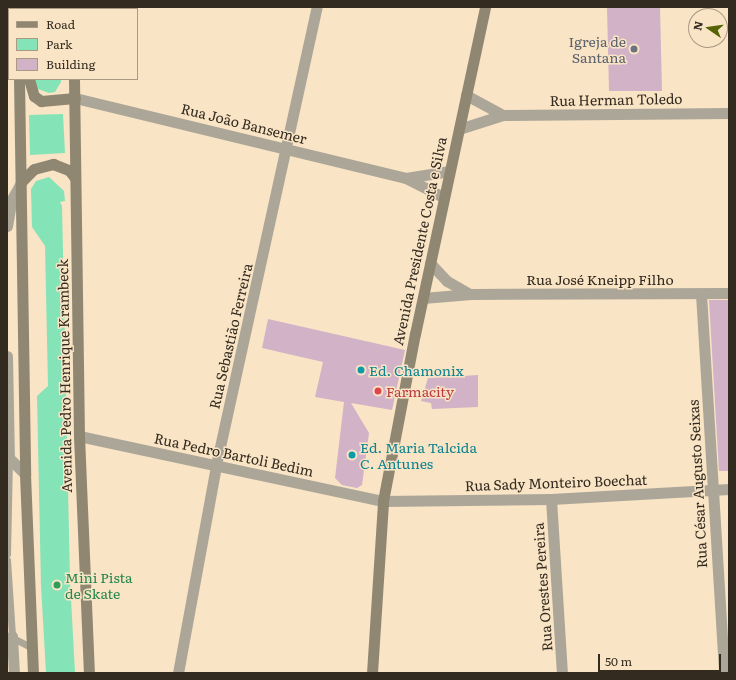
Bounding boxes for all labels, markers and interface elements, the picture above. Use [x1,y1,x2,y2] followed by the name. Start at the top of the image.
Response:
[8,8,138,80] legend
[688,8,728,48] north arrow
[46,15,75,33] text: Road
[688,19,706,32] text: N
[569,33,626,66] place label: Igreja de Santana
[46,35,72,53] text: Park
[629,44,639,54] marker: Igreja de Santana
[46,55,95,73] text: Building
[549,89,683,109] street label: Rua Herman Toledo
[179,99,309,147] street label: Rua João Bansemer
[389,135,449,347] street label: Avenida Presidente Costa e Silva
[54,259,74,493] street label: Avenida Pedro Henrique Krambeck
[205,261,255,411] street label: Rua Sebastião Ferreira
[526,271,674,287] street label: Rua José Kneipp Filho
[369,362,464,378] place label: Ed. Chamonix
[356,365,366,375] marker: Ed. Chamonix
[386,383,454,399] place label: Farmacity
[373,386,383,396] marker: Farmacity
[684,399,710,569] street label: Rua César Augusto Seixas
[153,429,315,479] street label: Rua Pedro Bartoli Bedim
[360,439,477,472] place label: Ed. Maria Talcida C. Antunes
[347,450,357,460] marker: Ed. Maria Talcida C. Antunes
[464,470,648,494] street label: Rua Sady Monteiro Boechat
[529,522,555,652] street label: Rua Orestes Pereira
[65,569,133,602] place label: Mini Pista de Skate
[52,580,62,590] marker: Mini Pista de Skate
[600,646,723,672] scale bar
[605,652,632,670] text: 50 m

